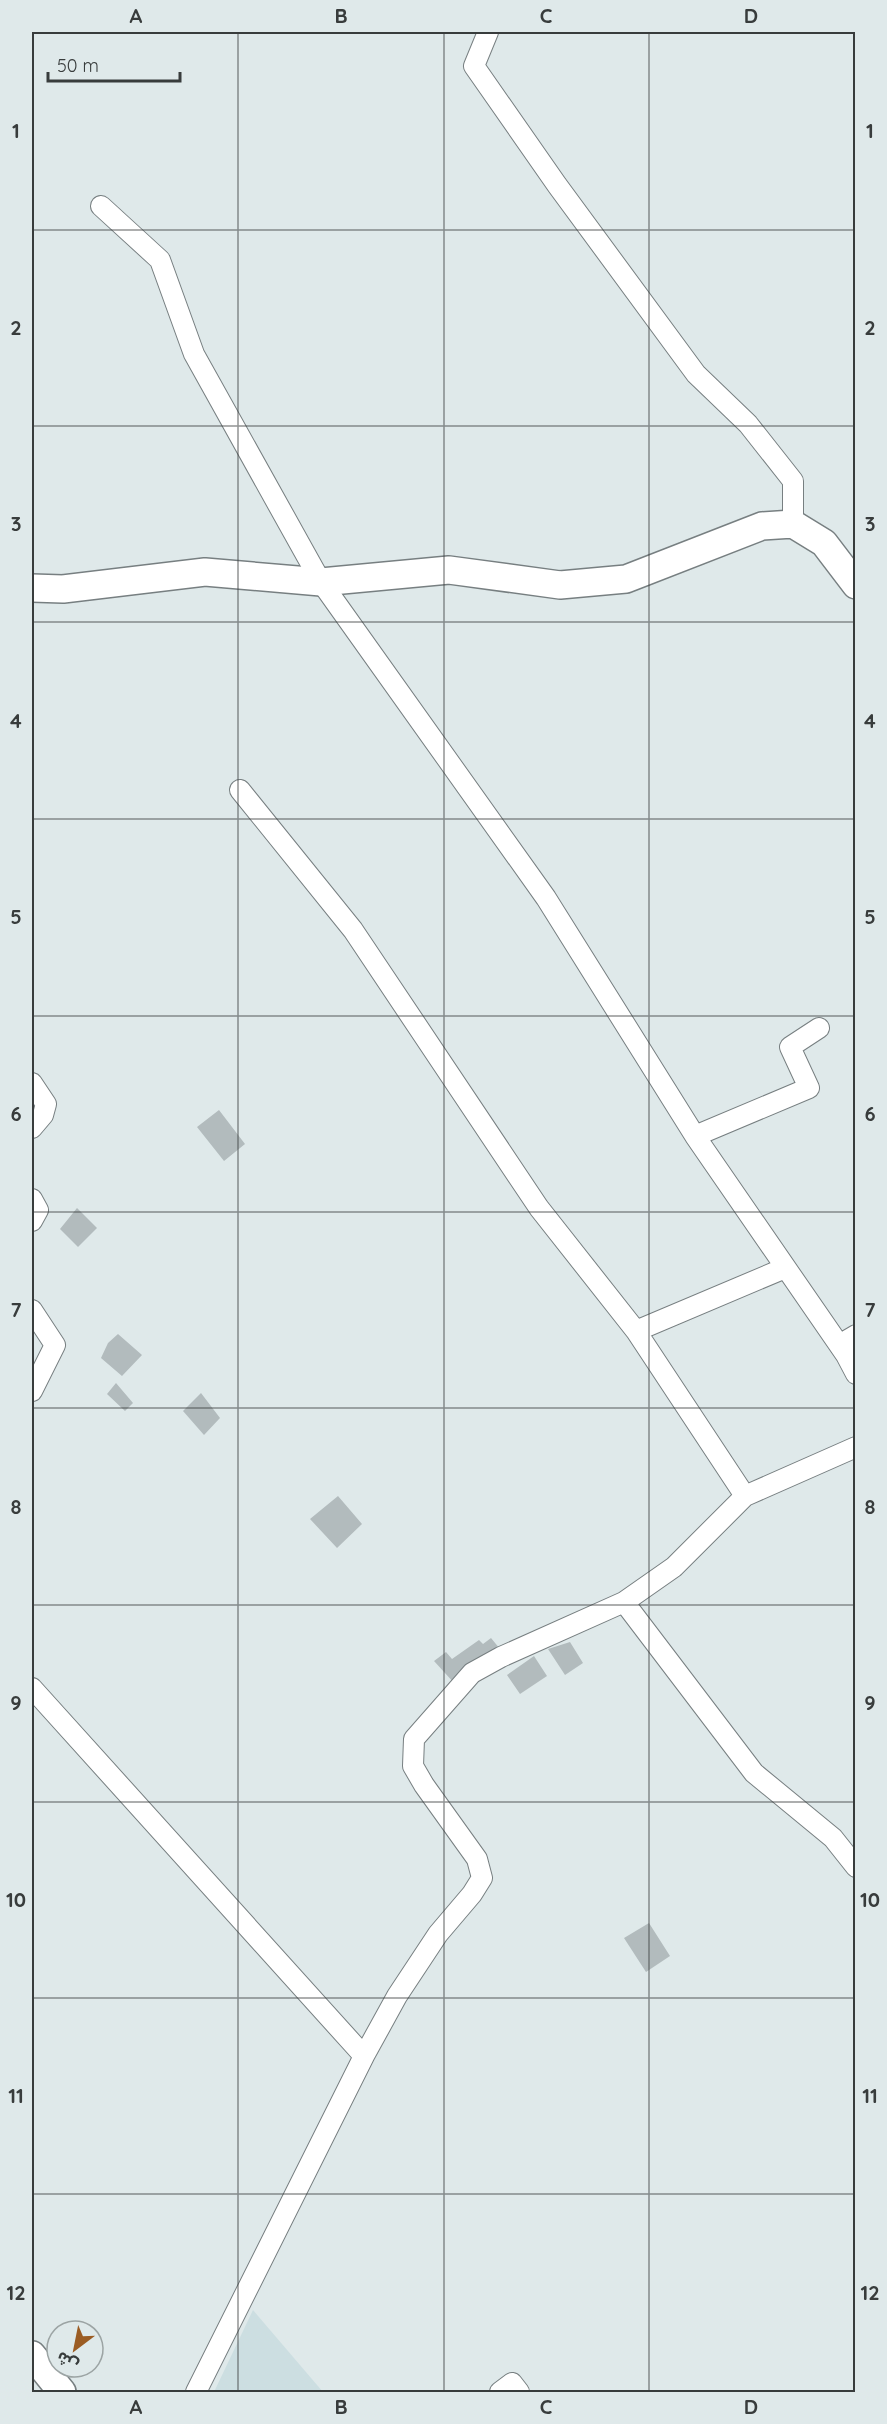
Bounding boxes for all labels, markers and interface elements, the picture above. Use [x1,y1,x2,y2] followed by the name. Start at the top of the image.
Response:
[130,3,143,28] text: A
[334,3,348,28] text: B
[540,3,553,28] text: C
[744,3,758,28] text: D
[48,45,180,83] scale bar
[57,54,99,77] text: 50 m
[12,118,20,143] text: 1
[866,118,874,143] text: 1
[10,315,22,340] text: 2
[864,315,876,340] text: 2
[11,511,21,536] text: 3
[865,511,875,536] text: 3
[10,708,22,733] text: 4
[864,708,876,733] text: 4
[10,904,22,929] text: 5
[864,904,876,929] text: 5
[10,1101,22,1126] text: 6
[864,1101,876,1126] text: 6
[11,1297,22,1322] text: 7
[865,1297,876,1322] text: 7
[11,1494,22,1519] text: 8
[865,1494,876,1519] text: 8
[10,1690,22,1715] text: 9
[864,1690,876,1715] text: 9
[6,1887,26,1912] text: 10
[860,1887,880,1912] text: 10
[8,2083,24,2108] text: 11
[862,2083,878,2108] text: 11
[6,2280,26,2305] text: 12
[860,2280,880,2305] text: 12
[45,2319,105,2379] north arrow
[52,2347,82,2376] text: ش
[130,2394,143,2419] text: A
[334,2394,348,2419] text: B
[540,2394,553,2419] text: C
[744,2394,758,2419] text: D

